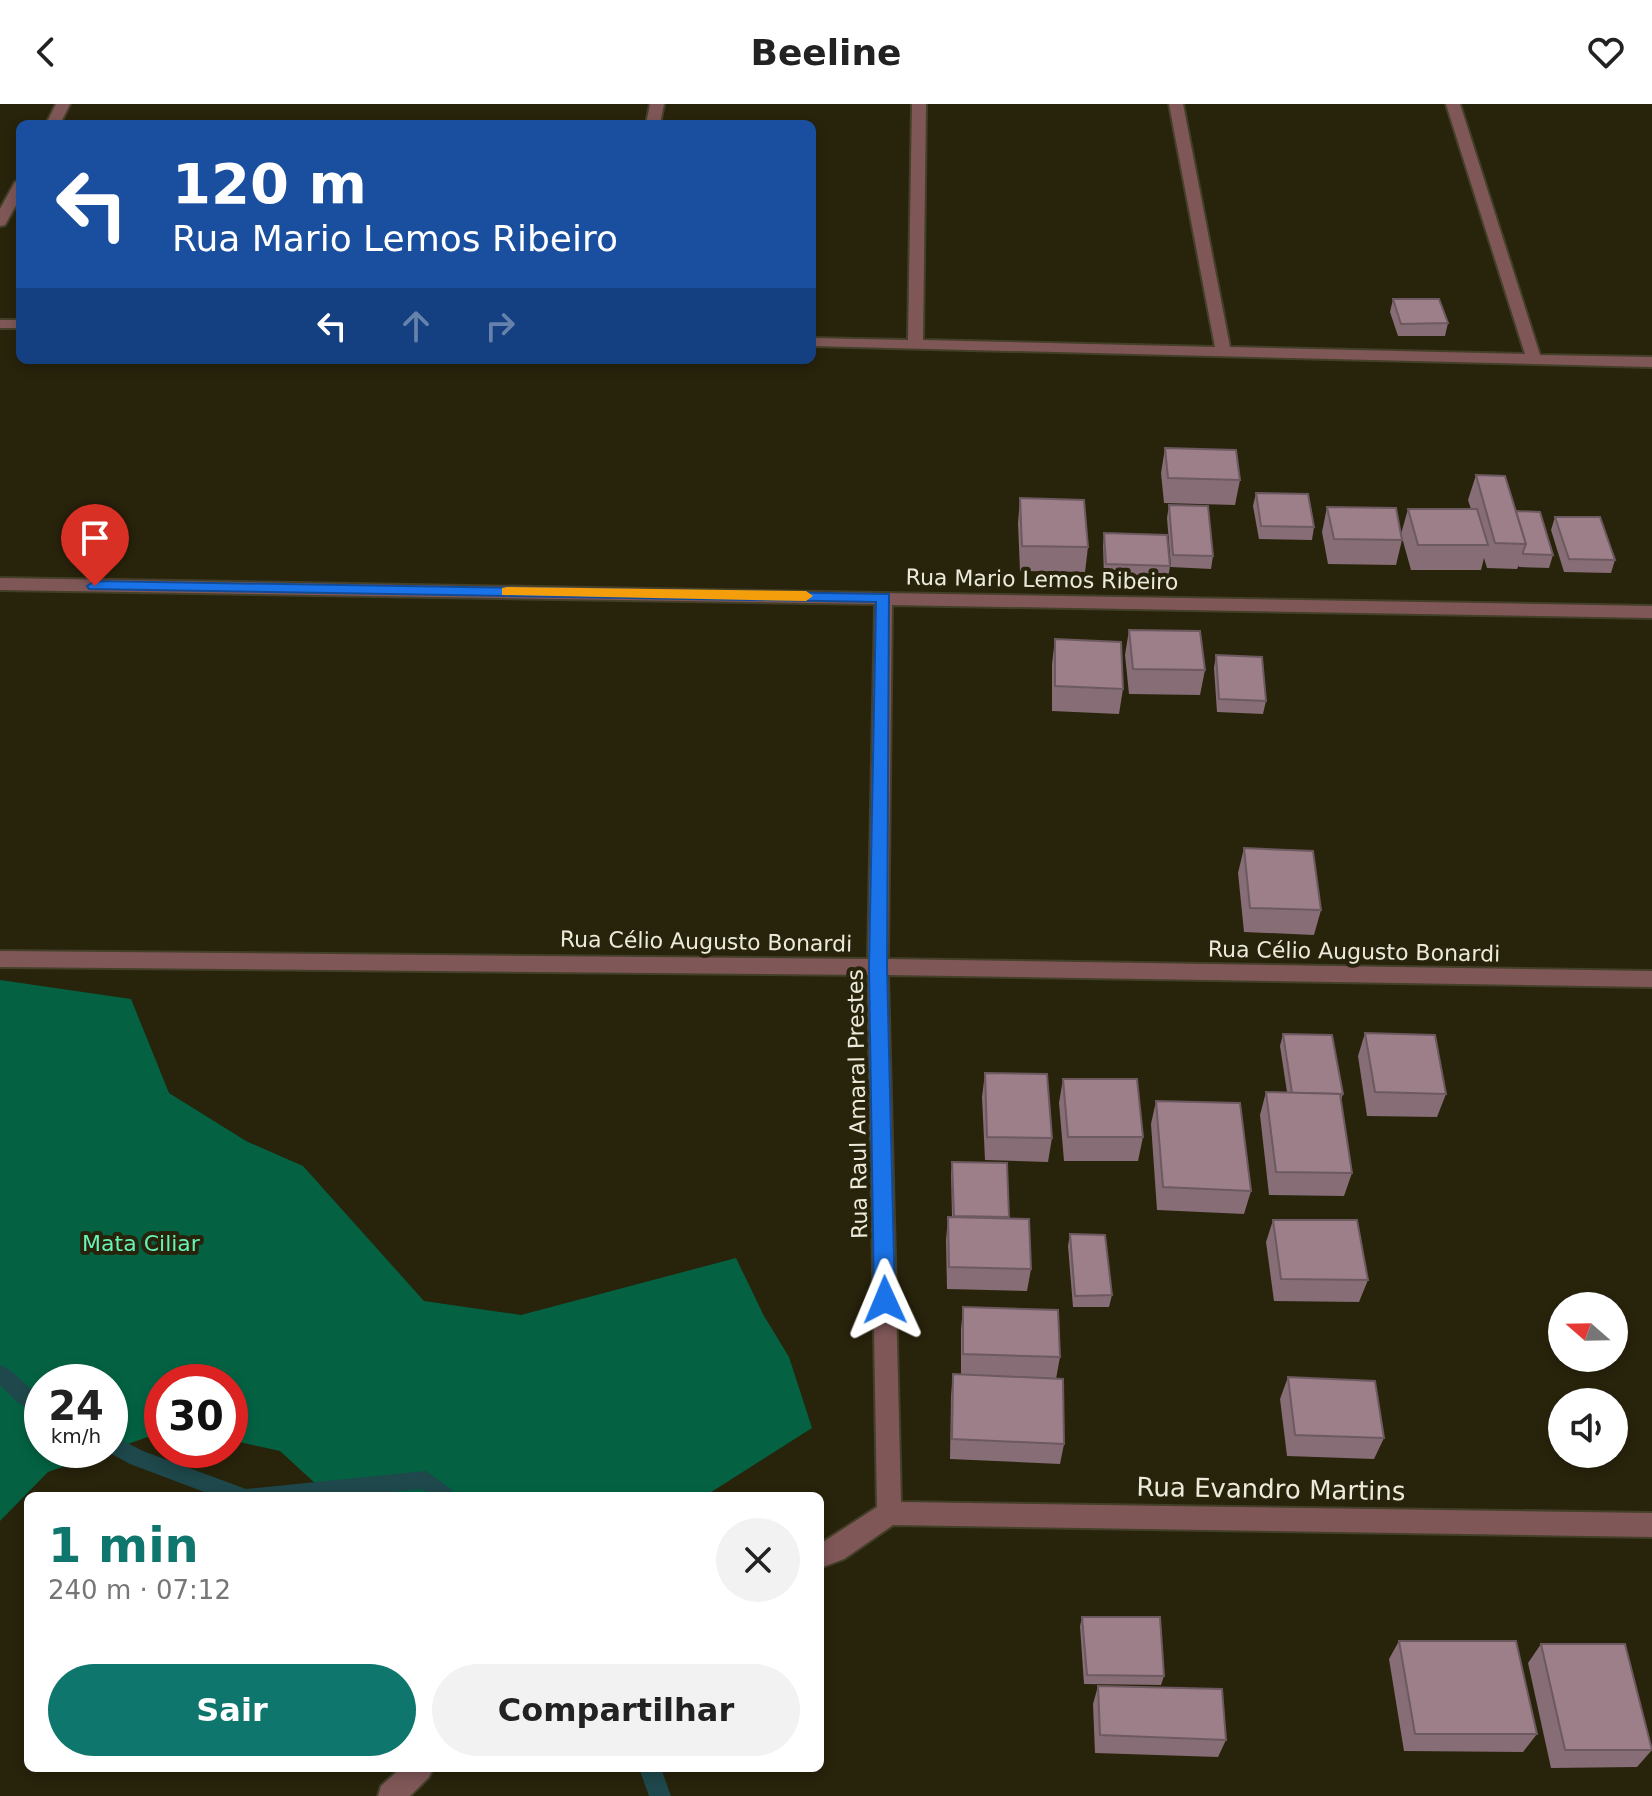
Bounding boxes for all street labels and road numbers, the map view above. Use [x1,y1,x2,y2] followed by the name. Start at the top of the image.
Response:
[906,565,1178,594] street label: Rua Mario Lemos Ribeiro
[560,926,852,957] street label: Rua Célio Augusto Bonardi
[1208,936,1500,967] street label: Rua Célio Augusto Bonardi
[843,969,872,1239] street label: Rua Raul Amaral Prestes
[1136,1472,1406,1506] street label: Rua Evandro Martins

